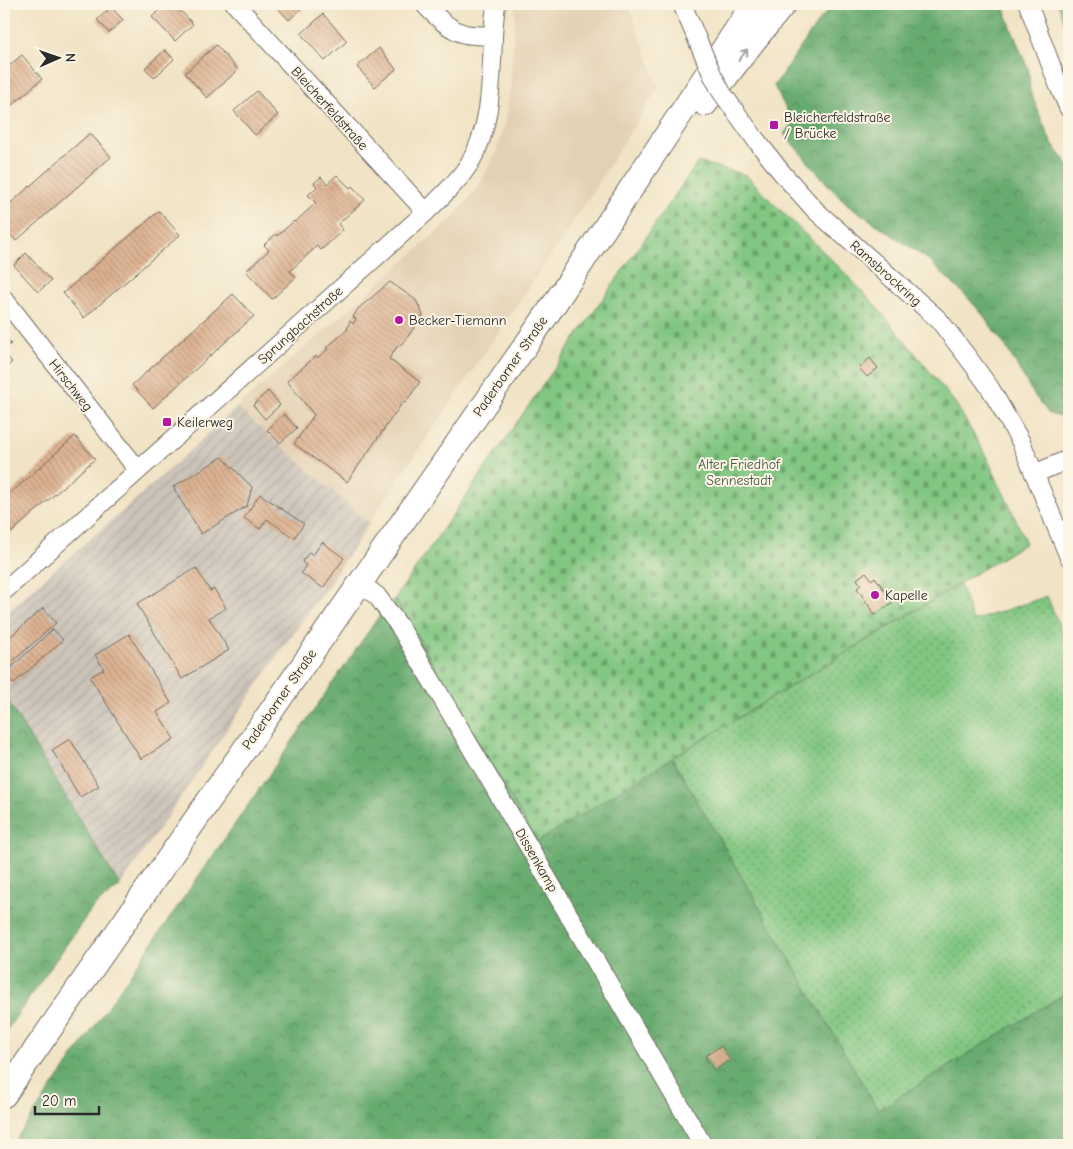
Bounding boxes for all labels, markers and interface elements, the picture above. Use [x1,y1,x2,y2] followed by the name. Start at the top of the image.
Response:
[32,32,82,82] north arrow
[738,48,748,62] one-way arrow
[62,53,79,62] text: N
[288,63,372,154] street label: Bleicherfeldstraße
[784,109,891,142] place label: Bleicherfeldstraße / Brücke
[768,119,780,131] marker: Bleicherfeldstraße / Brücke
[846,237,925,310] street label: Ramsbrockring
[254,283,346,368] street label: Sprungbachstraße
[409,312,507,329] place label: Becker-Tiemann
[469,313,551,420] street label: Paderborner Straße
[393,314,405,326] marker: Becker-Tiemann
[45,356,96,415] street label: Hirschweg
[177,414,233,431] place label: Keilerweg
[161,416,173,428] marker: Keilerweg
[698,456,781,489] park label: Alter Friedhof Sennestadt
[885,587,928,604] place label: Kapelle
[869,589,881,601] marker: Kapelle
[238,646,320,753] street label: Paderborner Straße
[511,825,562,895] street label: Dissenkamp
[35,1084,99,1116] scale bar
[42,1092,76,1110] text: 20 m

